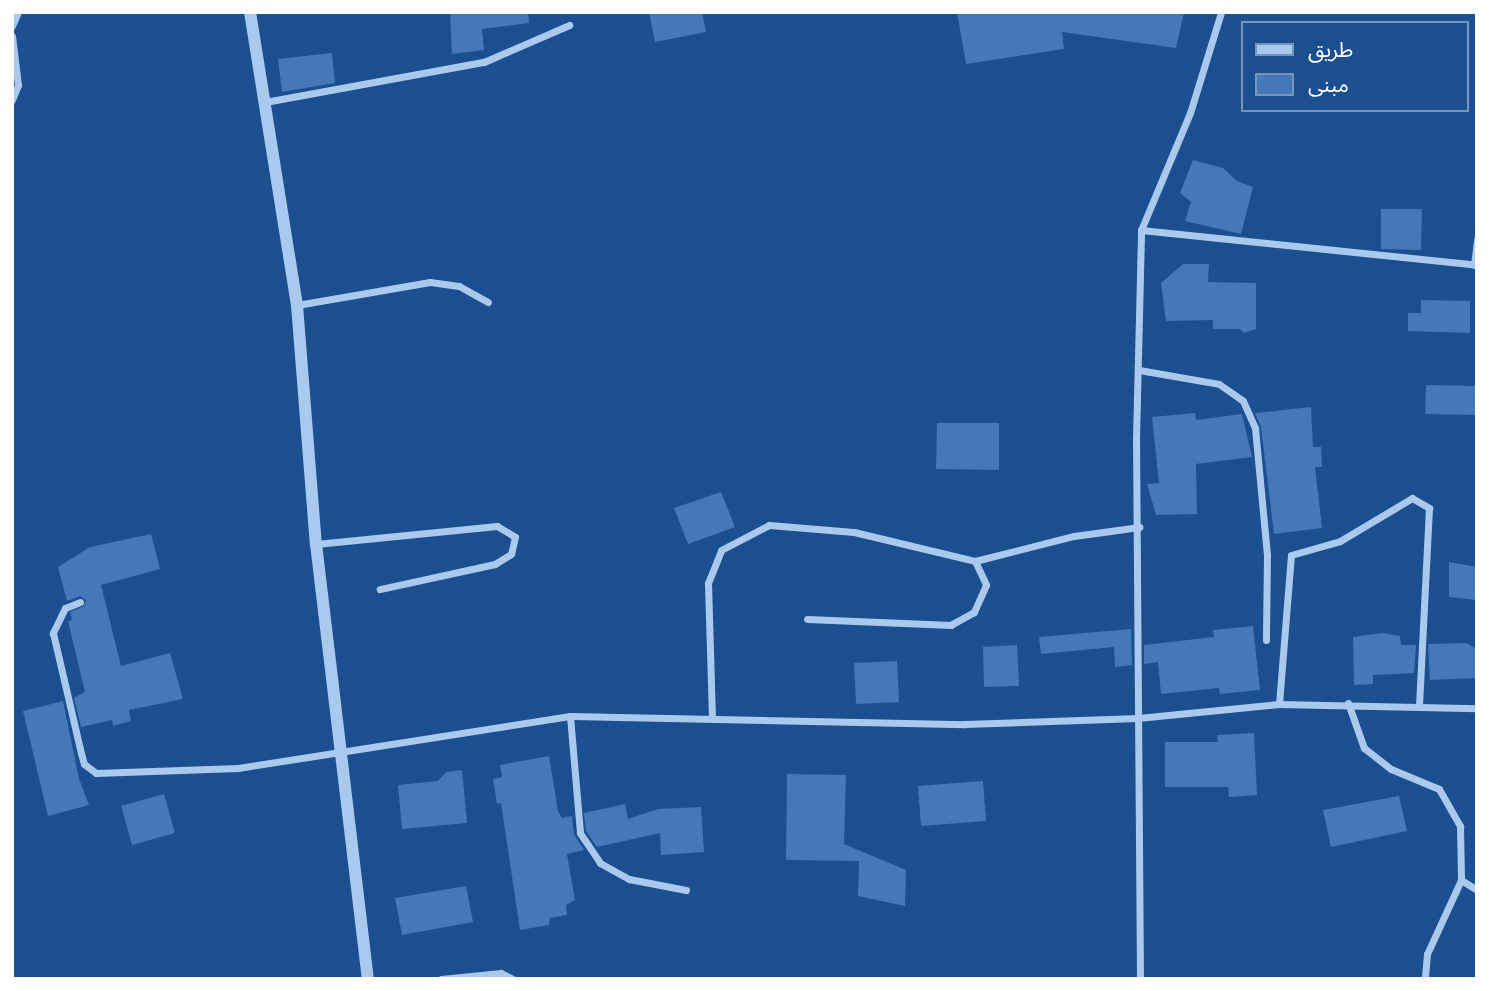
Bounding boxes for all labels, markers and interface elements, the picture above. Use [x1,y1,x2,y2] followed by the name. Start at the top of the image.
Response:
[1240,21,1468,112] legend
[1308,36,1353,61] text: طريق
[1308,71,1349,96] text: مبنى

